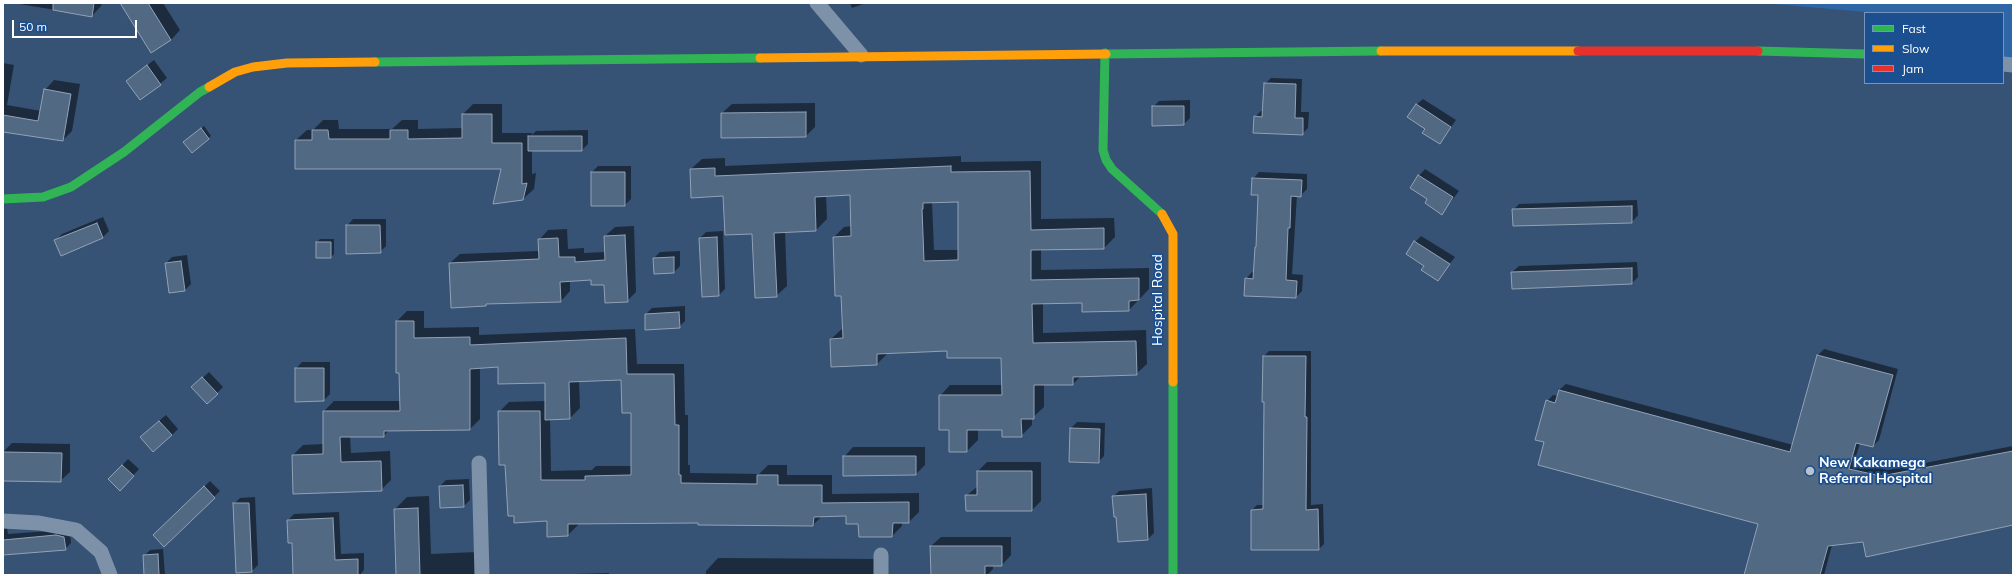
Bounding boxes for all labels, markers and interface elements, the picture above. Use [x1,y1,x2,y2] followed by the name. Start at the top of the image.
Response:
[14,12,139,38] scale bar
[1864,12,2004,84] legend
[19,19,47,34] text: 50 m
[1902,21,1926,36] text: Fast
[1902,41,1930,56] text: Slow
[1902,61,1924,76] text: Jam
[1150,254,1166,346] street label: Hospital Road
[1819,455,1932,488] place label: New Kakamega Referral Hospital
[1804,465,1816,477] marker: New Kakamega Referral Hospital

